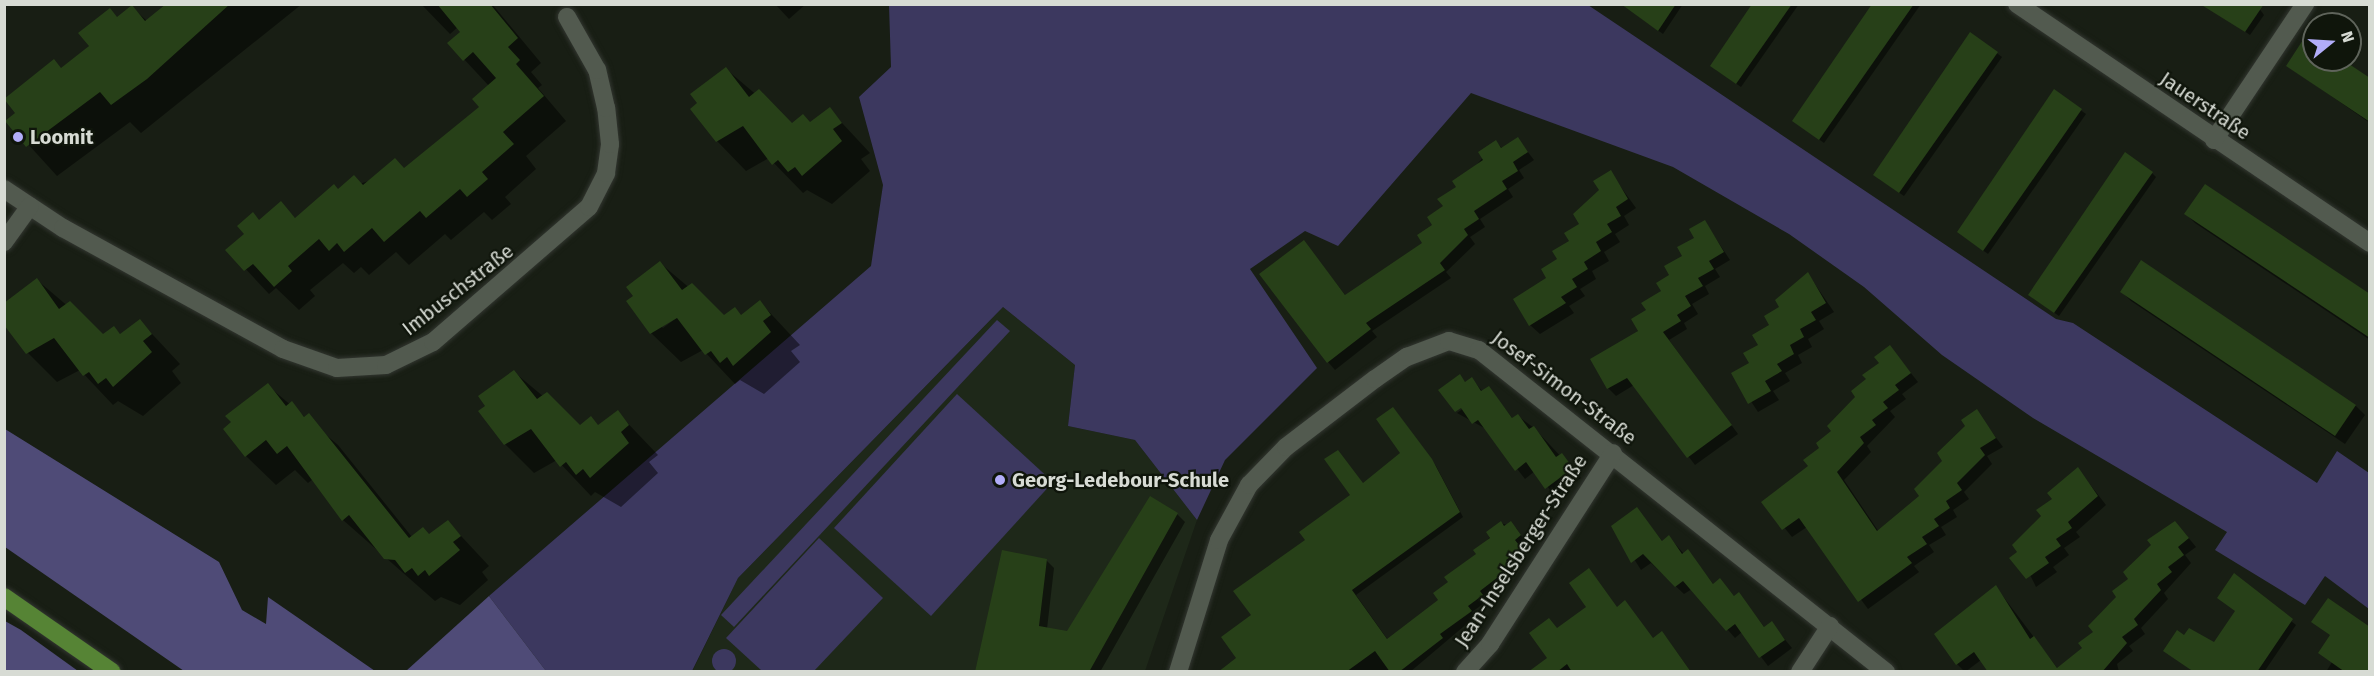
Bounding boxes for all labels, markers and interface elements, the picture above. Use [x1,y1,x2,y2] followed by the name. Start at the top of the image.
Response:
[2302,12,2362,72] north arrow
[2337,29,2358,45] text: N
[2155,67,2255,145] street label: Jauerstraße
[30,125,93,149] place label: Loomit
[11,130,25,144] marker: Loomit
[398,239,518,341] street label: Imbuschstraße
[1487,326,1641,450] street label: Josef-Simon-Straße
[1450,450,1592,652] street label: Jean-Inselsberger-Straße
[1012,468,1229,492] place label: Georg-Ledebour-Schule
[993,473,1007,487] marker: Georg-Ledebour-Schule

